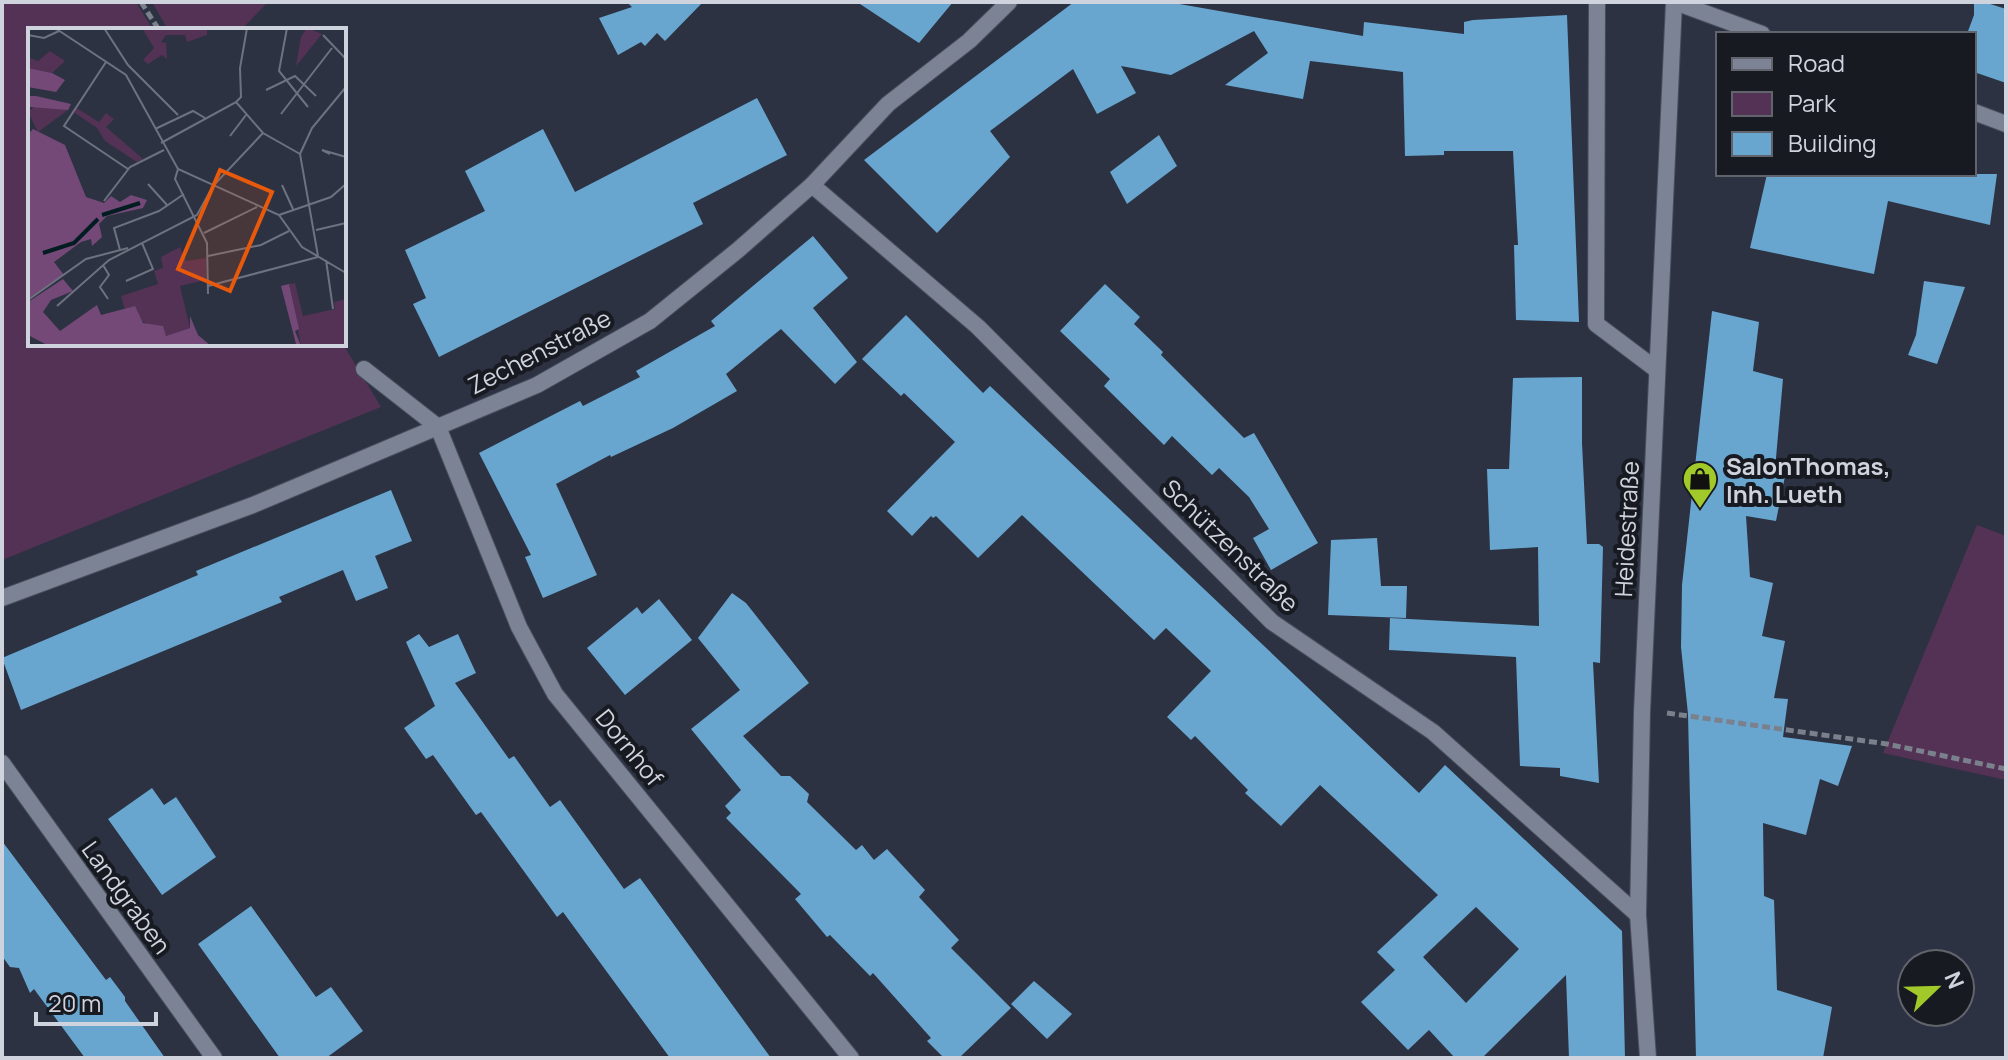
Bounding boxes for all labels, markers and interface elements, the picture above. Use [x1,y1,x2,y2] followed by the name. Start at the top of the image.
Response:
[28,28,346,346] inset map
[1716,32,1976,176] legend
[1788,46,1845,79] text: Road
[1788,86,1837,119] text: Park
[1788,126,1876,159] text: Building
[462,301,616,401] street label: Zechenstraße
[1726,449,1891,510] place label: SalonThomas, Inh. Lueth
[1606,460,1646,598] street label: Heidestraße
[1681,460,1719,510] shop icon: SalonThomas, Inh. Lueth
[1156,471,1306,619] street label: Schützenstraße
[589,702,672,793] street label: Dornhof
[75,834,179,960] street label: Landgraben
[1896,948,1976,1028] north arrow
[1938,967,1971,993] text: N
[36,976,156,1026] scale bar
[48,986,101,1019] text: 20 m

